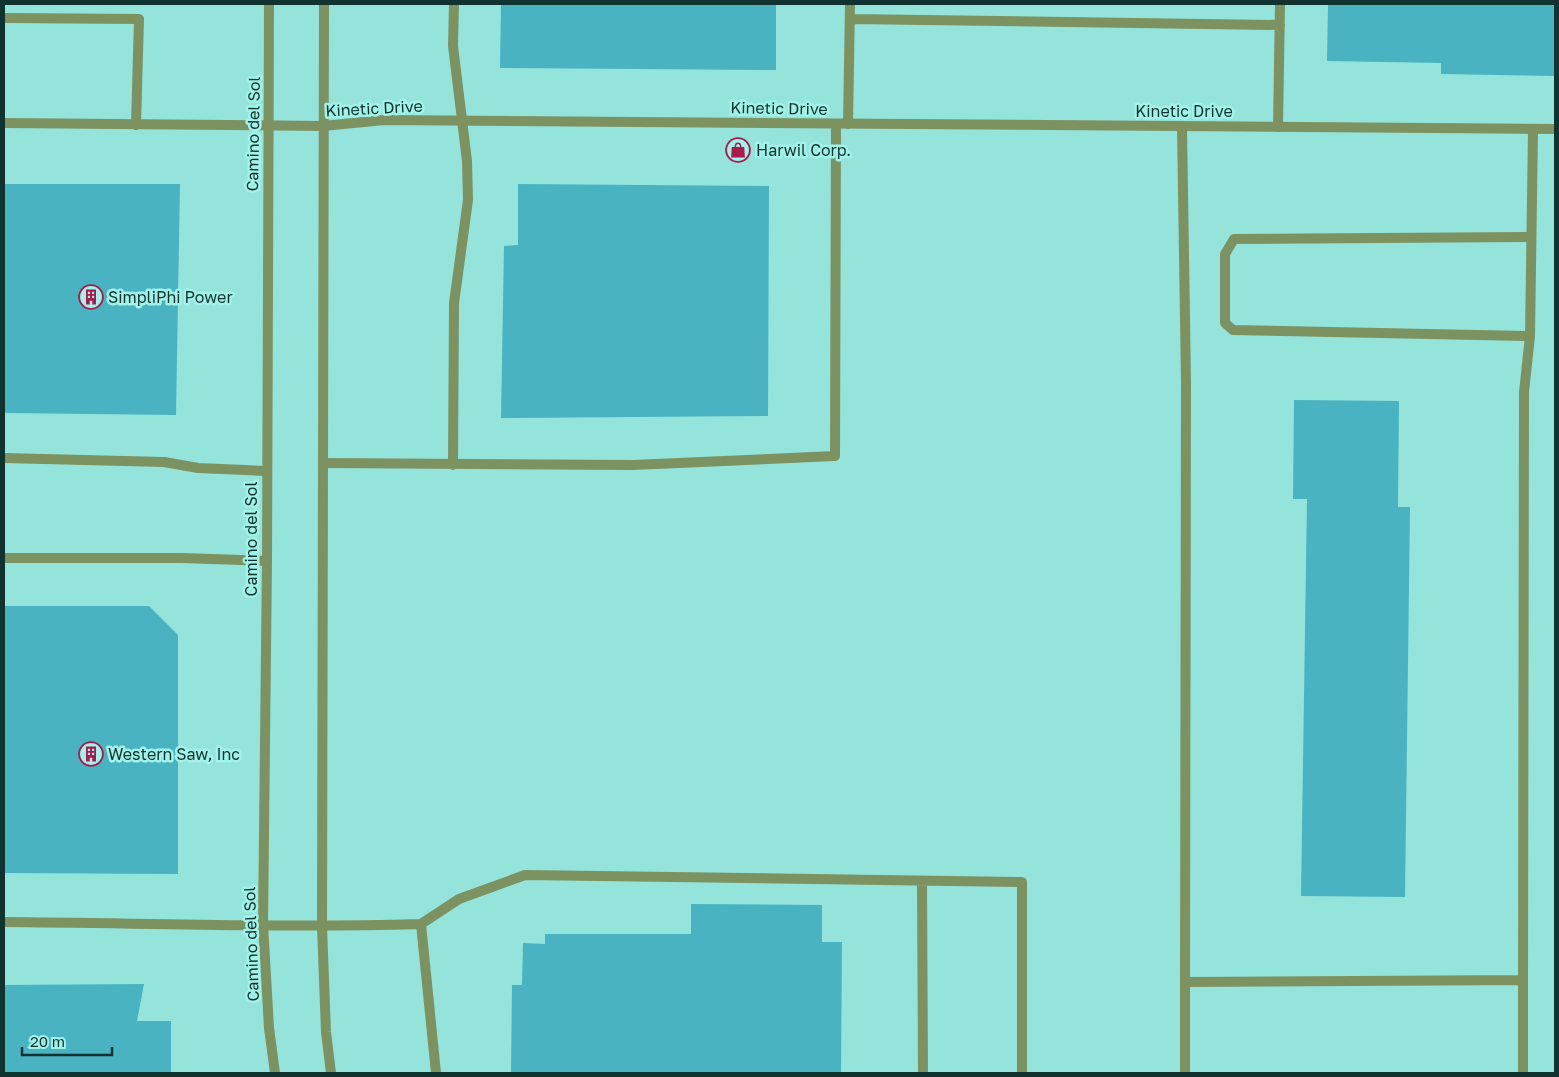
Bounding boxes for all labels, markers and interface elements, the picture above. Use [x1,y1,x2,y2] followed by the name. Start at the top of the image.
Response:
[242,76,264,192] street label: Camino del Sol
[325,95,423,121] street label: Kinetic Drive
[730,97,828,119] street label: Kinetic Drive
[1135,101,1233,121] street label: Kinetic Drive
[725,137,751,163] shop icon: Harwil Corp.
[756,140,851,160] place label: Harwil Corp.
[78,284,104,310] building icon: SimpliPhi Power
[108,287,233,307] place label: SimpliPhi Power
[241,481,261,597] street label: Camino del Sol
[78,741,104,767] building icon: Western Saw, Inc
[108,744,240,764] place label: Western Saw, Inc
[239,886,263,1002] street label: Camino del Sol
[22,1024,112,1056] scale bar
[30,1032,65,1050] text: 20 m

